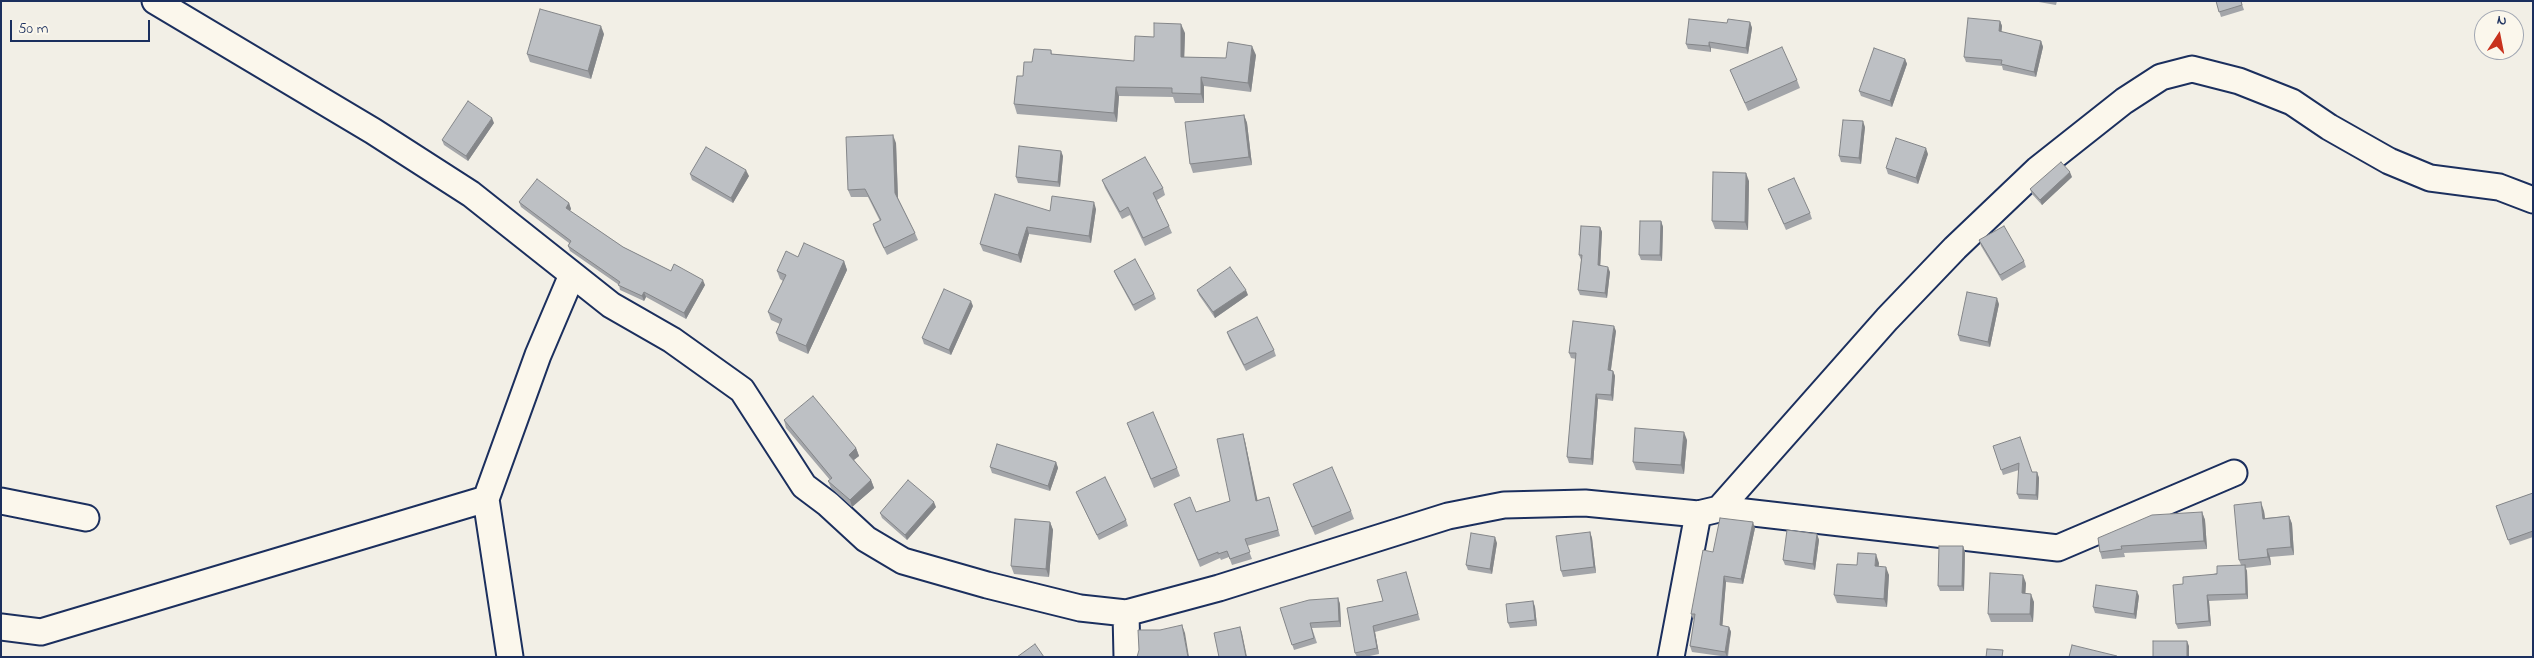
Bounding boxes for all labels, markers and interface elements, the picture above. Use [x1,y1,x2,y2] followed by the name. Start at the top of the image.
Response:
[12,10,152,42] scale bar
[2474,10,2524,60] north arrow
[2495,10,2508,32] text: N
[18,18,48,40] text: 50 m

